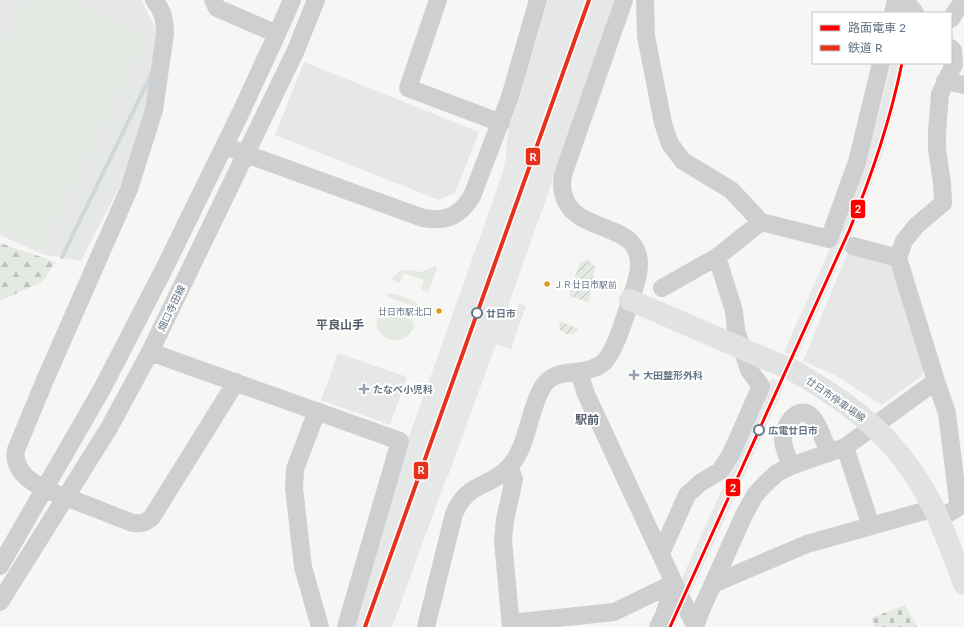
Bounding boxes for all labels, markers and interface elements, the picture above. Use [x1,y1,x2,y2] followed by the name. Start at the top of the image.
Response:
[812,12,952,64] legend
[848,20,906,35] text: 路面電車 2
[848,40,883,55] text: 鉄道 R
[525,147,541,166] line badge: R
[529,150,537,163] text: R
[850,199,866,219] line badge: 2
[855,202,861,215] text: 2
[542,279,552,289] marker: ＪＲ廿日市駅前
[554,279,617,290] place label: ＪＲ廿日市駅前
[155,283,187,333] street label: 畑口寺田線
[378,306,432,317] place label: 廿日市駅北口
[434,306,444,316] marker: 廿日市駅北口
[471,307,483,319] marker: 廿日市
[486,307,516,319] place label: 廿日市
[316,317,364,332] district label: 平良山手
[628,369,640,381] marker: 大田整形外科
[643,369,703,381] place label: 大田整形外科
[804,374,868,424] street label: 廿日市停車場線
[358,383,370,395] marker: たなべ小児科
[373,383,433,395] place label: たなべ小児科
[575,412,599,427] district label: 駅前
[753,424,765,436] marker: 広電廿日市
[768,424,818,436] place label: 広電廿日市
[413,461,429,480] line badge: R
[417,463,425,476] text: R
[725,478,741,497] line badge: 2
[730,481,736,494] text: 2

